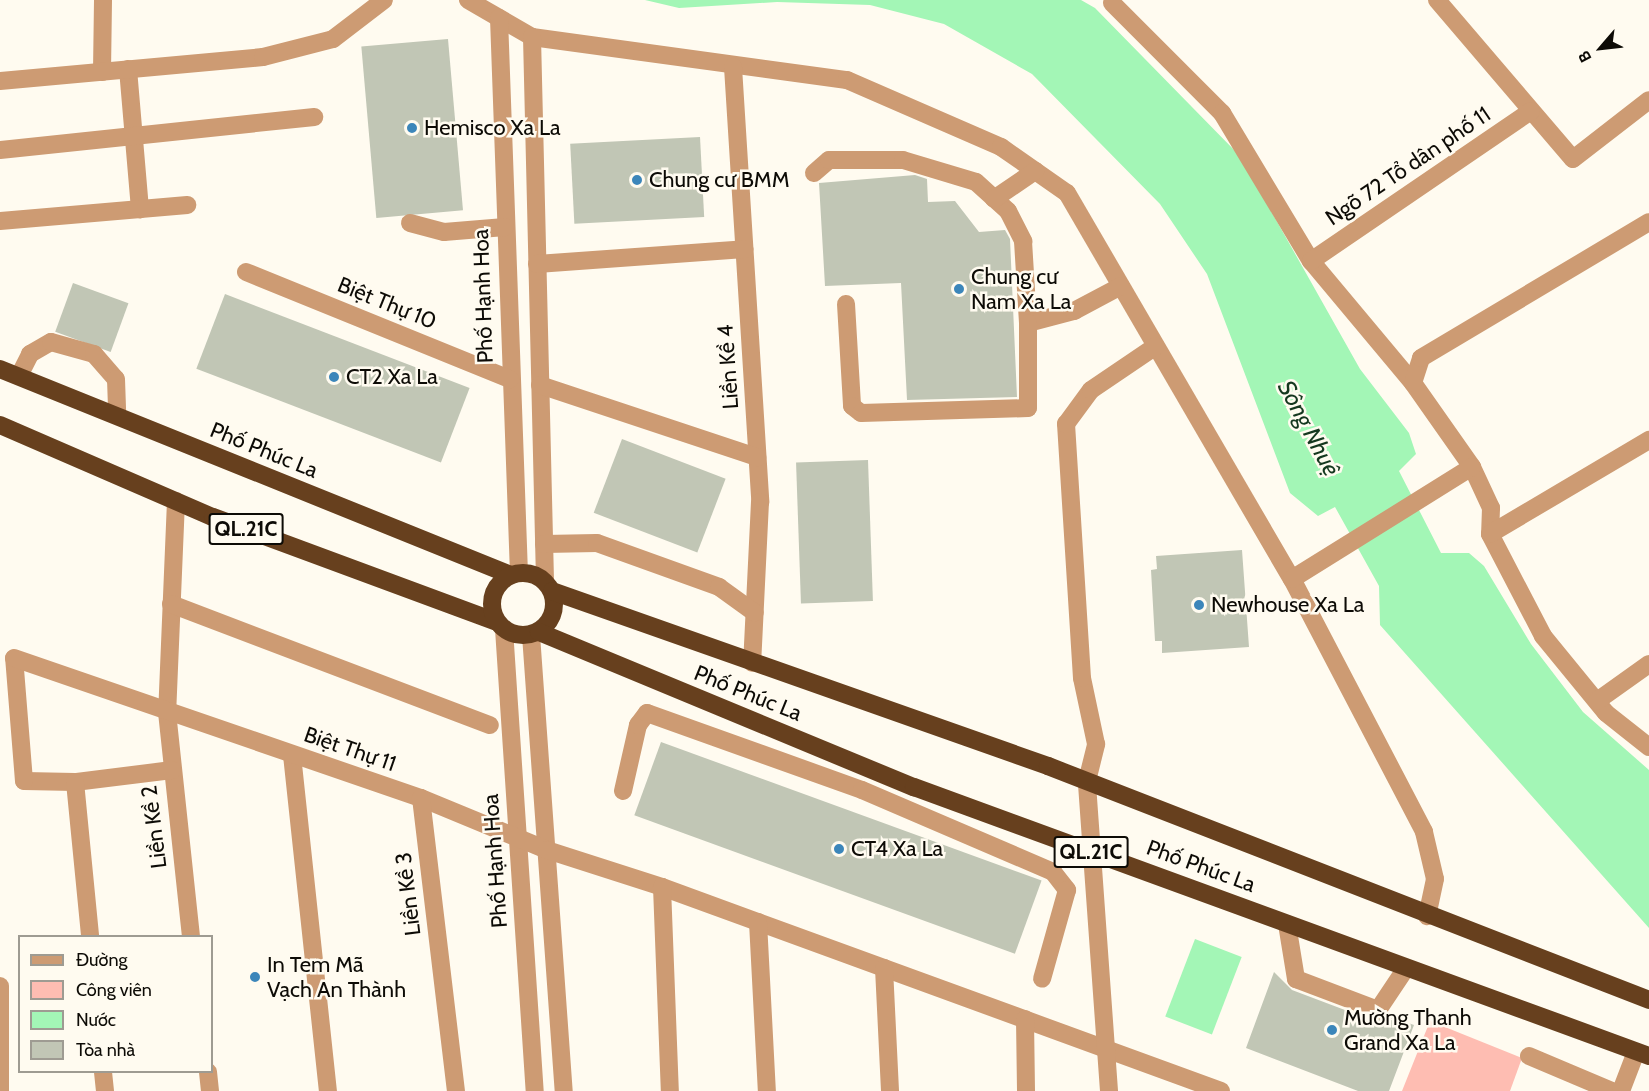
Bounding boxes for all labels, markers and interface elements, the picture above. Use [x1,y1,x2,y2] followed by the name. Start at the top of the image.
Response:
[1571,18,1631,78] north arrow
[1574,48,1595,66] text: B
[1320,101,1496,231] street label: Ngõ 72 Tổ dân phố 11
[424,115,561,141] place label: Hemisco Xa La
[405,121,419,135] marker: Hemisco Xa La
[649,167,790,193] place label: Chung cư BMM
[630,173,644,187] marker: Chung cư BMM
[467,228,499,364] street label: Phố Hạnh Hoa
[971,263,1071,314] place label: Chung cư Nam Xa La
[334,271,440,335] street label: Biệt Thự 10
[952,282,966,296] marker: Chung cư Nam Xa La
[712,324,744,410] street label: Liền Kề 4
[346,364,438,390] place label: CT2 Xa La
[327,370,341,384] marker: CT2 Xa La
[1272,375,1346,481] water label: Sông Nhuệ
[206,416,322,484] street label: Phố Phúc La
[208,511,284,547] road number: QL.21C
[1211,592,1364,618] place label: Newhouse Xa La
[1192,598,1206,612] marker: Newhouse Xa La
[690,659,806,727] street label: Phố Phúc La
[300,721,400,777] street label: Biệt Thự 11
[136,784,172,870] street label: Liền Kề 2
[477,793,513,929] street label: Phố Hạnh Hoa
[1054,834,1128,870] road number: QL.21C
[1143,834,1259,898] street label: Phố Phúc La
[851,836,943,862] place label: CT4 Xa La
[832,842,846,856] marker: CT4 Xa La
[390,851,426,937] street label: Liền Kề 3
[18,935,213,1073] legend
[76,949,127,971] text: Đường
[267,951,406,1002] place label: In Tem Mã Vạch An Thành
[248,970,262,984] marker: In Tem Mã Vạch An Thành
[76,979,152,1001] text: Công viên
[1344,1004,1472,1056] place label: Mường Thanh Grand Xa La
[76,1009,116,1031] text: Nước
[1325,1023,1339,1037] marker: Mường Thanh Grand Xa La
[76,1039,135,1061] text: Tòa nhà

